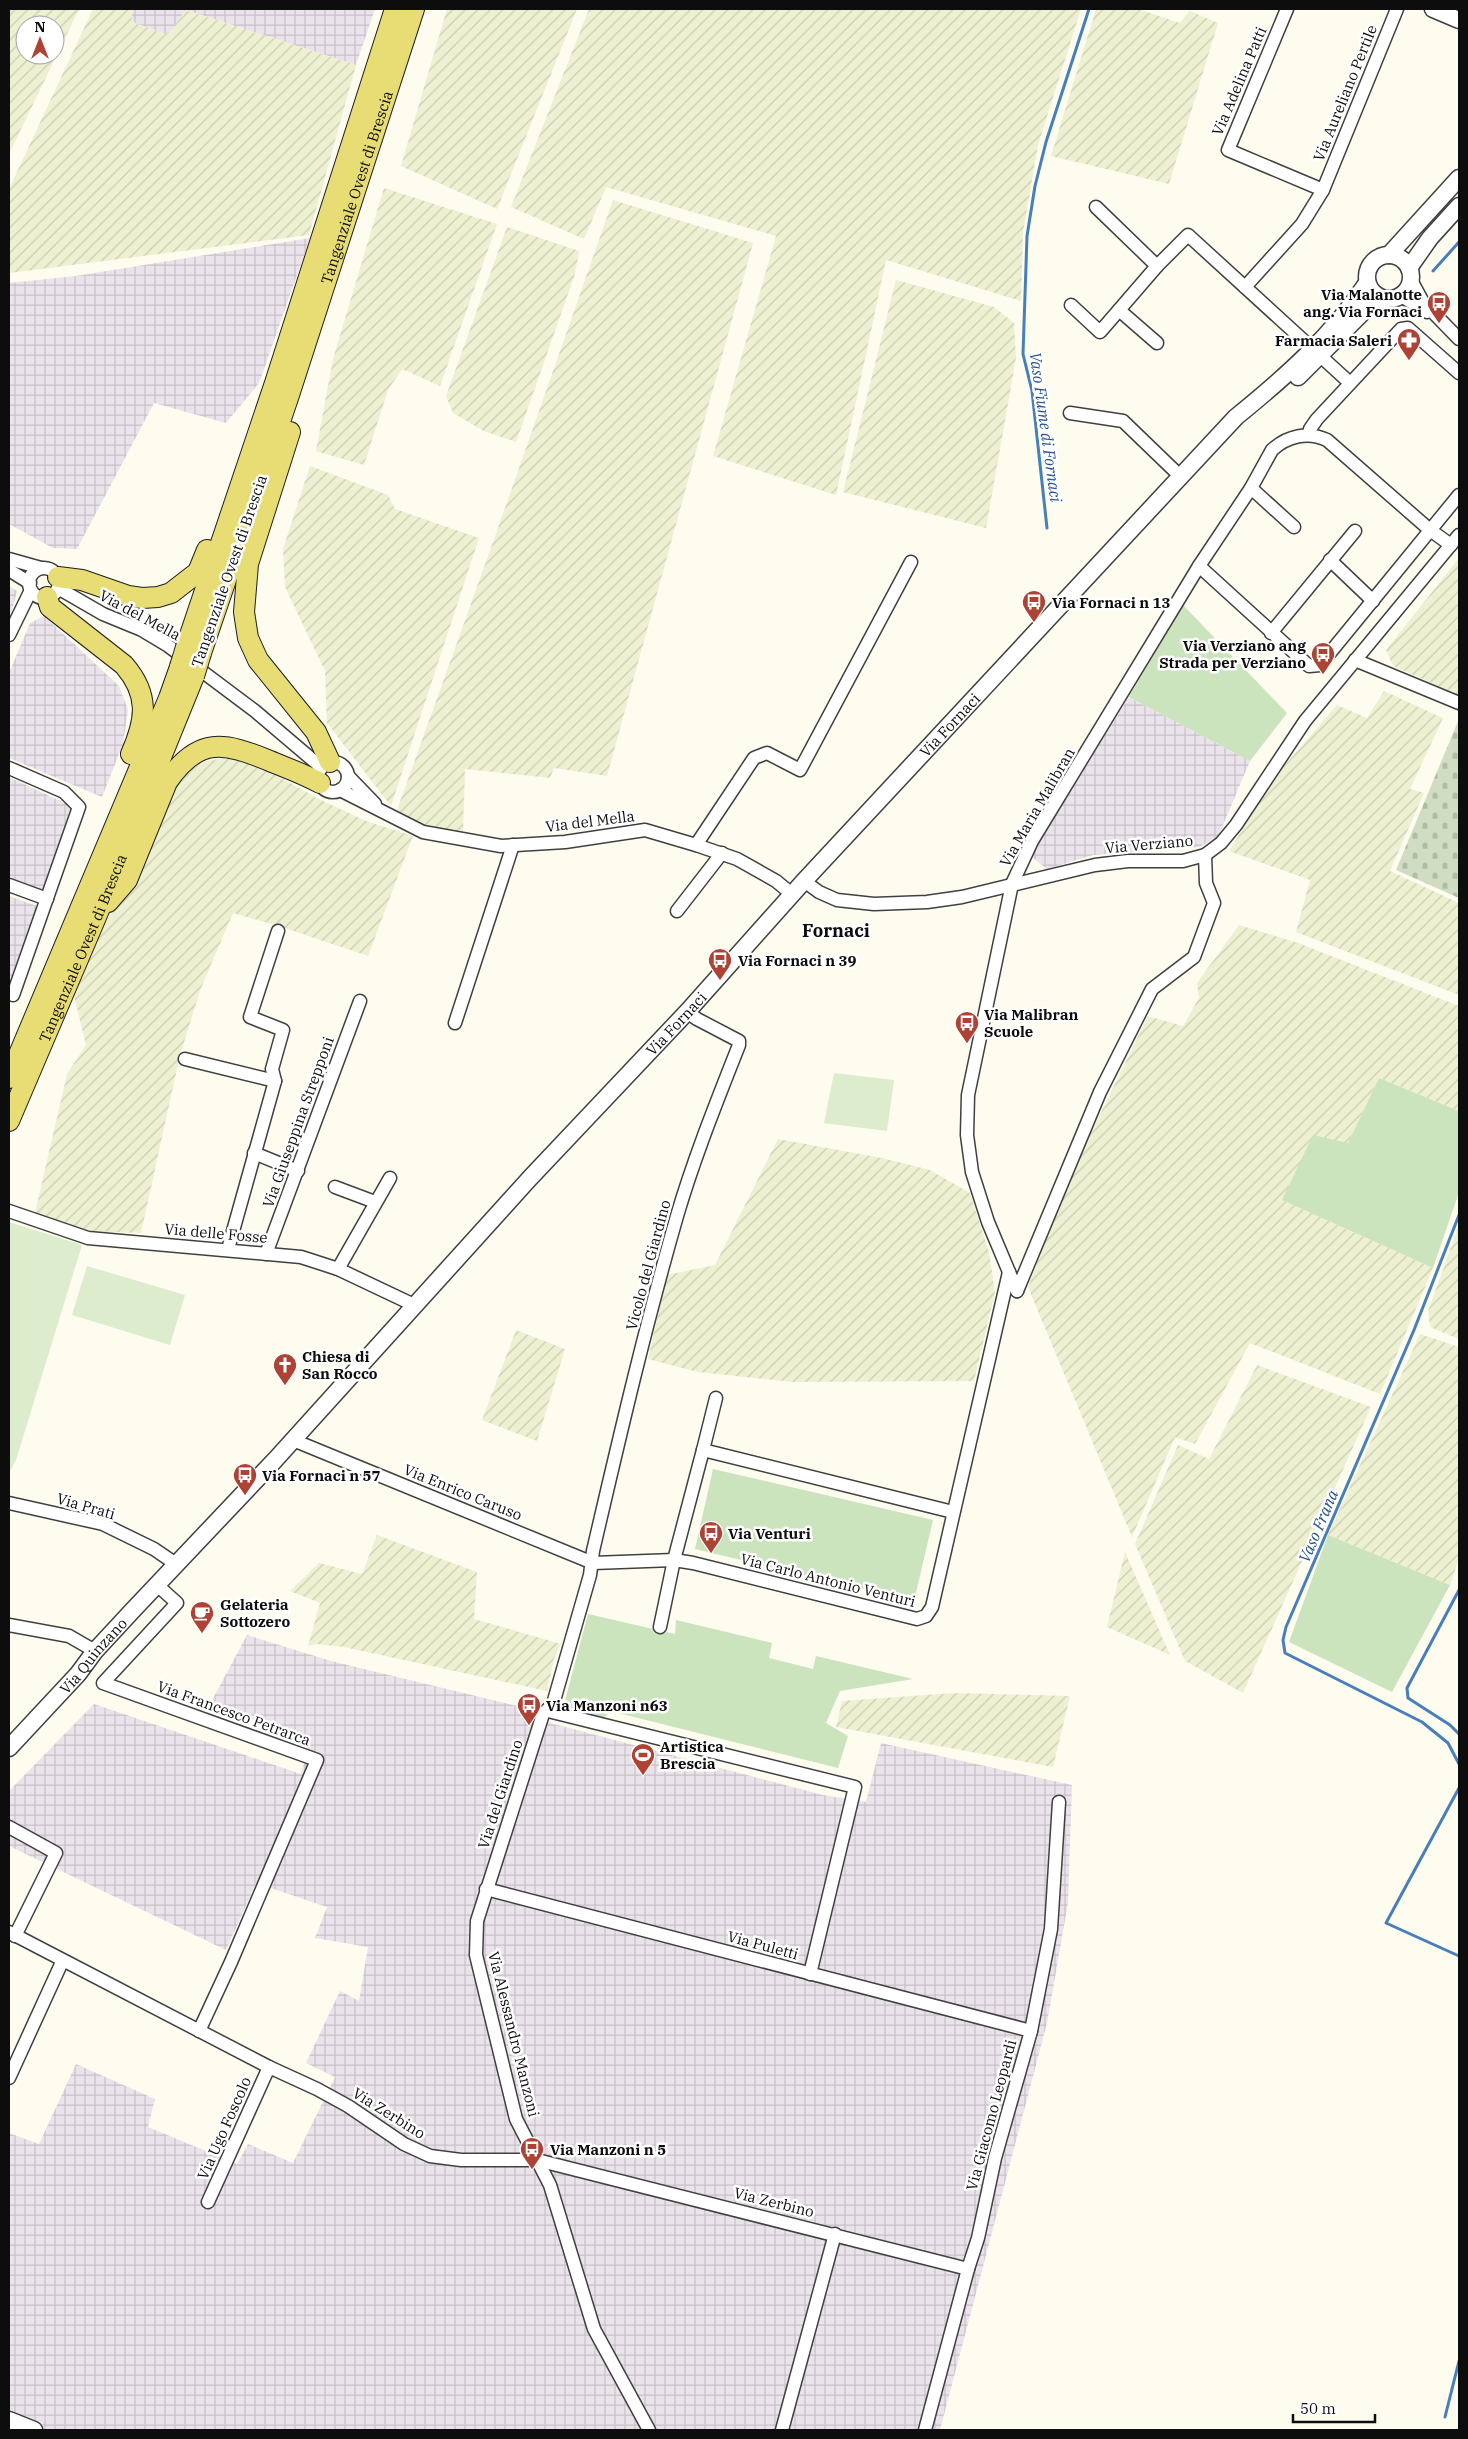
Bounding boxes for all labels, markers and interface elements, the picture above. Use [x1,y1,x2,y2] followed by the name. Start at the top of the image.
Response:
[15,15,65,65] north arrow
[34,18,46,36] text: N
[1309,22,1381,164] street label: Via Aureliano Pertile
[1208,24,1271,138] street label: Via Adelina Patti
[316,88,396,286] street label: Tangenziale Ovest di Brescia
[1303,285,1422,321] place label: Via Malanotte ang. Via Fornaci
[1426,290,1452,324] bus stop icon: Via Malanotte ang. Via Fornaci
[1396,327,1422,361] pharmacy icon: Farmacia Saleri
[1275,331,1392,350] place label: Farmacia Saleri
[1026,351,1066,504] water label: Vaso Fiume di Fornaci
[187,472,271,670] street label: Tangenziale Ovest di Brescia
[96,586,184,644] street label: Via del Mella
[1021,589,1047,623] bus stop icon: Via Fornaci n 13
[1052,593,1171,612] place label: Via Fornaci n 13
[1159,636,1306,672] place label: Via Verziano ang Strada per Verziano
[1310,641,1336,675] bus stop icon: Via Verziano ang Strada per Verziano
[915,689,984,761] street label: Via Fornaci
[995,744,1079,870] street label: Via Maria Malibran
[544,806,636,836] street label: Via del Mella
[1104,831,1194,857] street label: Via Verziano
[34,851,130,1045] street label: Tangenziale Ovest di Brescia
[802,919,870,942] district label: Fornaci
[707,947,733,981] bus stop icon: Via Fornaci n 39
[738,951,857,970] place label: Via Fornaci n 39
[642,987,710,1059] street label: Via Fornaci
[984,1005,1078,1041] place label: Via Malibran Scuole
[954,1010,980,1044] bus stop icon: Via Malibran Scuole
[258,1034,338,1210] street label: Via Giuseppina Strepponi
[621,1198,675,1332] street label: Vicolo del Giardino
[164,1219,268,1247] street label: Via delle Fosse
[302,1347,378,1383] place label: Chiesa di San Rocco
[272,1352,298,1386] church icon: Chiesa di San Rocco
[401,1460,525,1524] street label: Via Enrico Caruso
[232,1462,258,1496] bus stop icon: Via Fornaci n 57
[262,1466,381,1485] place label: Via Fornaci n 57
[1294,1486,1342,1565] water label: Vaso Frana
[55,1489,118,1523] street label: Via Prati
[698,1520,724,1554] bus stop icon: Via Venturi
[728,1524,811,1543] place label: Via Venturi
[739,1549,918,1611] street label: Via Carlo Antonio Venturi
[220,1595,290,1631] place label: Gelateria Sottozero
[189,1600,215,1634] cafe icon: Gelateria Sottozero
[55,1613,131,1698] street label: Via Quinzano
[155,1676,313,1750] street label: Via Francesco Petrarca
[516,1692,542,1726] bus stop icon: Via Manzoni n63
[546,1696,668,1715] place label: Via Manzoni n63
[473,1737,527,1851] street label: Via del Giardino
[660,1737,724,1773] place label: Artistica Brescia
[630,1742,656,1776] sports icon: Artistica Brescia
[726,1926,801,1964] street label: Via Puletti
[484,1949,544,2119] street label: Via Alessandro Manzoni
[962,2037,1020,2193] street label: Via Giacomo Leopardi
[193,2074,255,2182] street label: Via Ugo Foscolo
[349,2083,429,2143] street label: Via Zerbino
[519,2136,545,2170] bus stop icon: Via Manzoni n 5
[550,2140,666,2159] place label: Via Manzoni n 5
[732,2183,816,2221] street label: Via Zerbino
[1293,2392,1376,2424] scale bar
[1300,2399,1336,2418] text: 50 m

